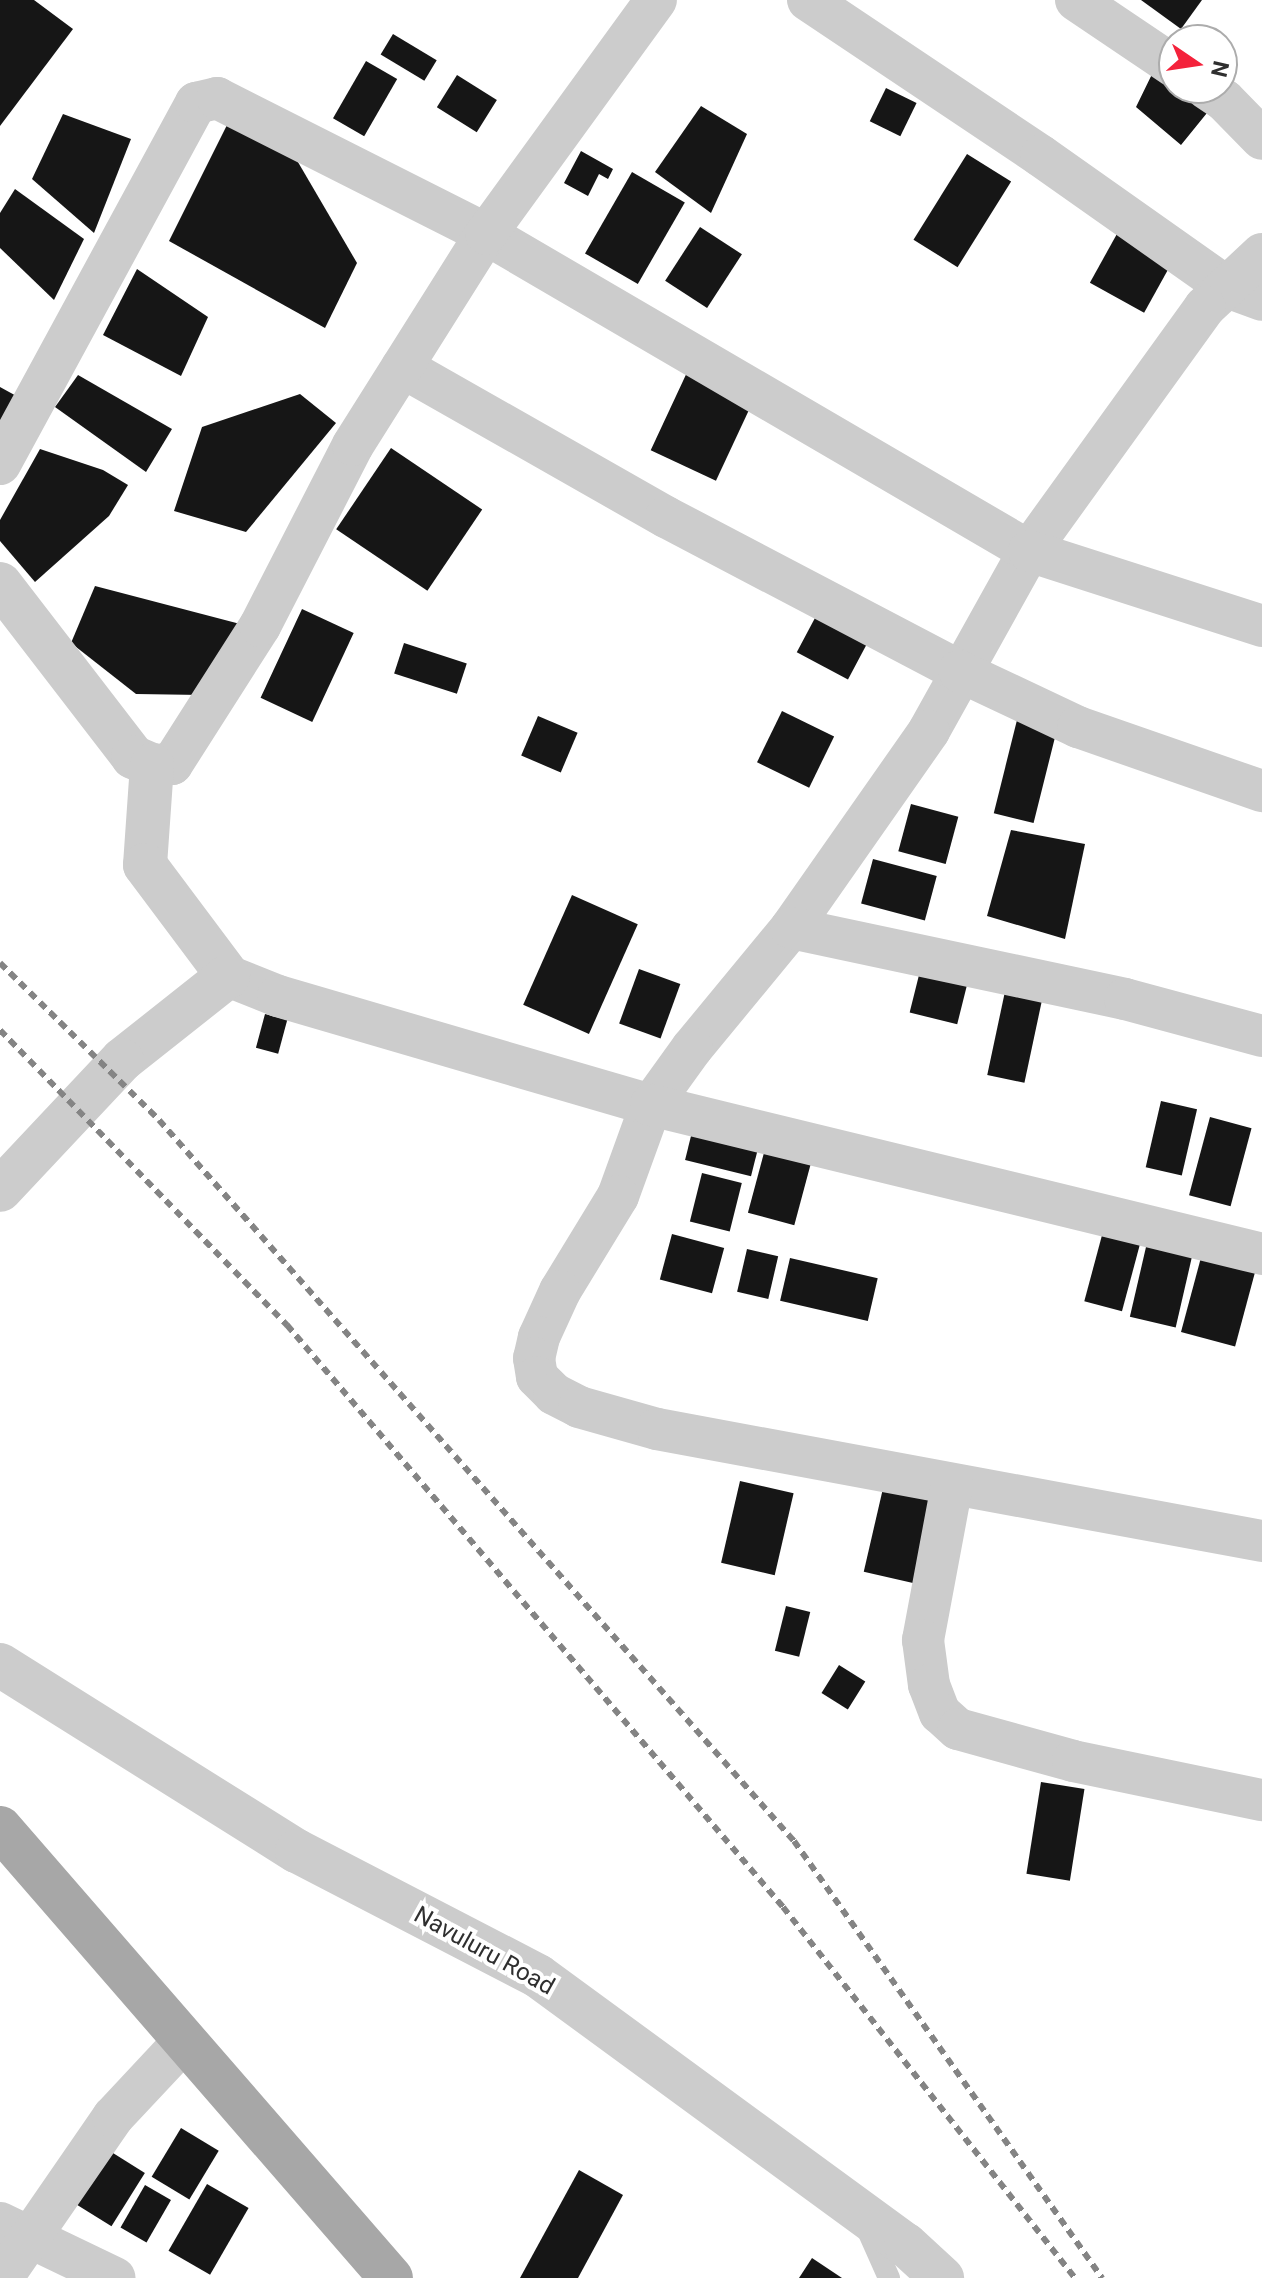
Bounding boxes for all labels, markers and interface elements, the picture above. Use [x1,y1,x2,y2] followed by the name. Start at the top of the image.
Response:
[1158,24,1238,104] north arrow
[1206,59,1234,79] text: N
[409,1901,559,2001] street label: Navuluru Road

